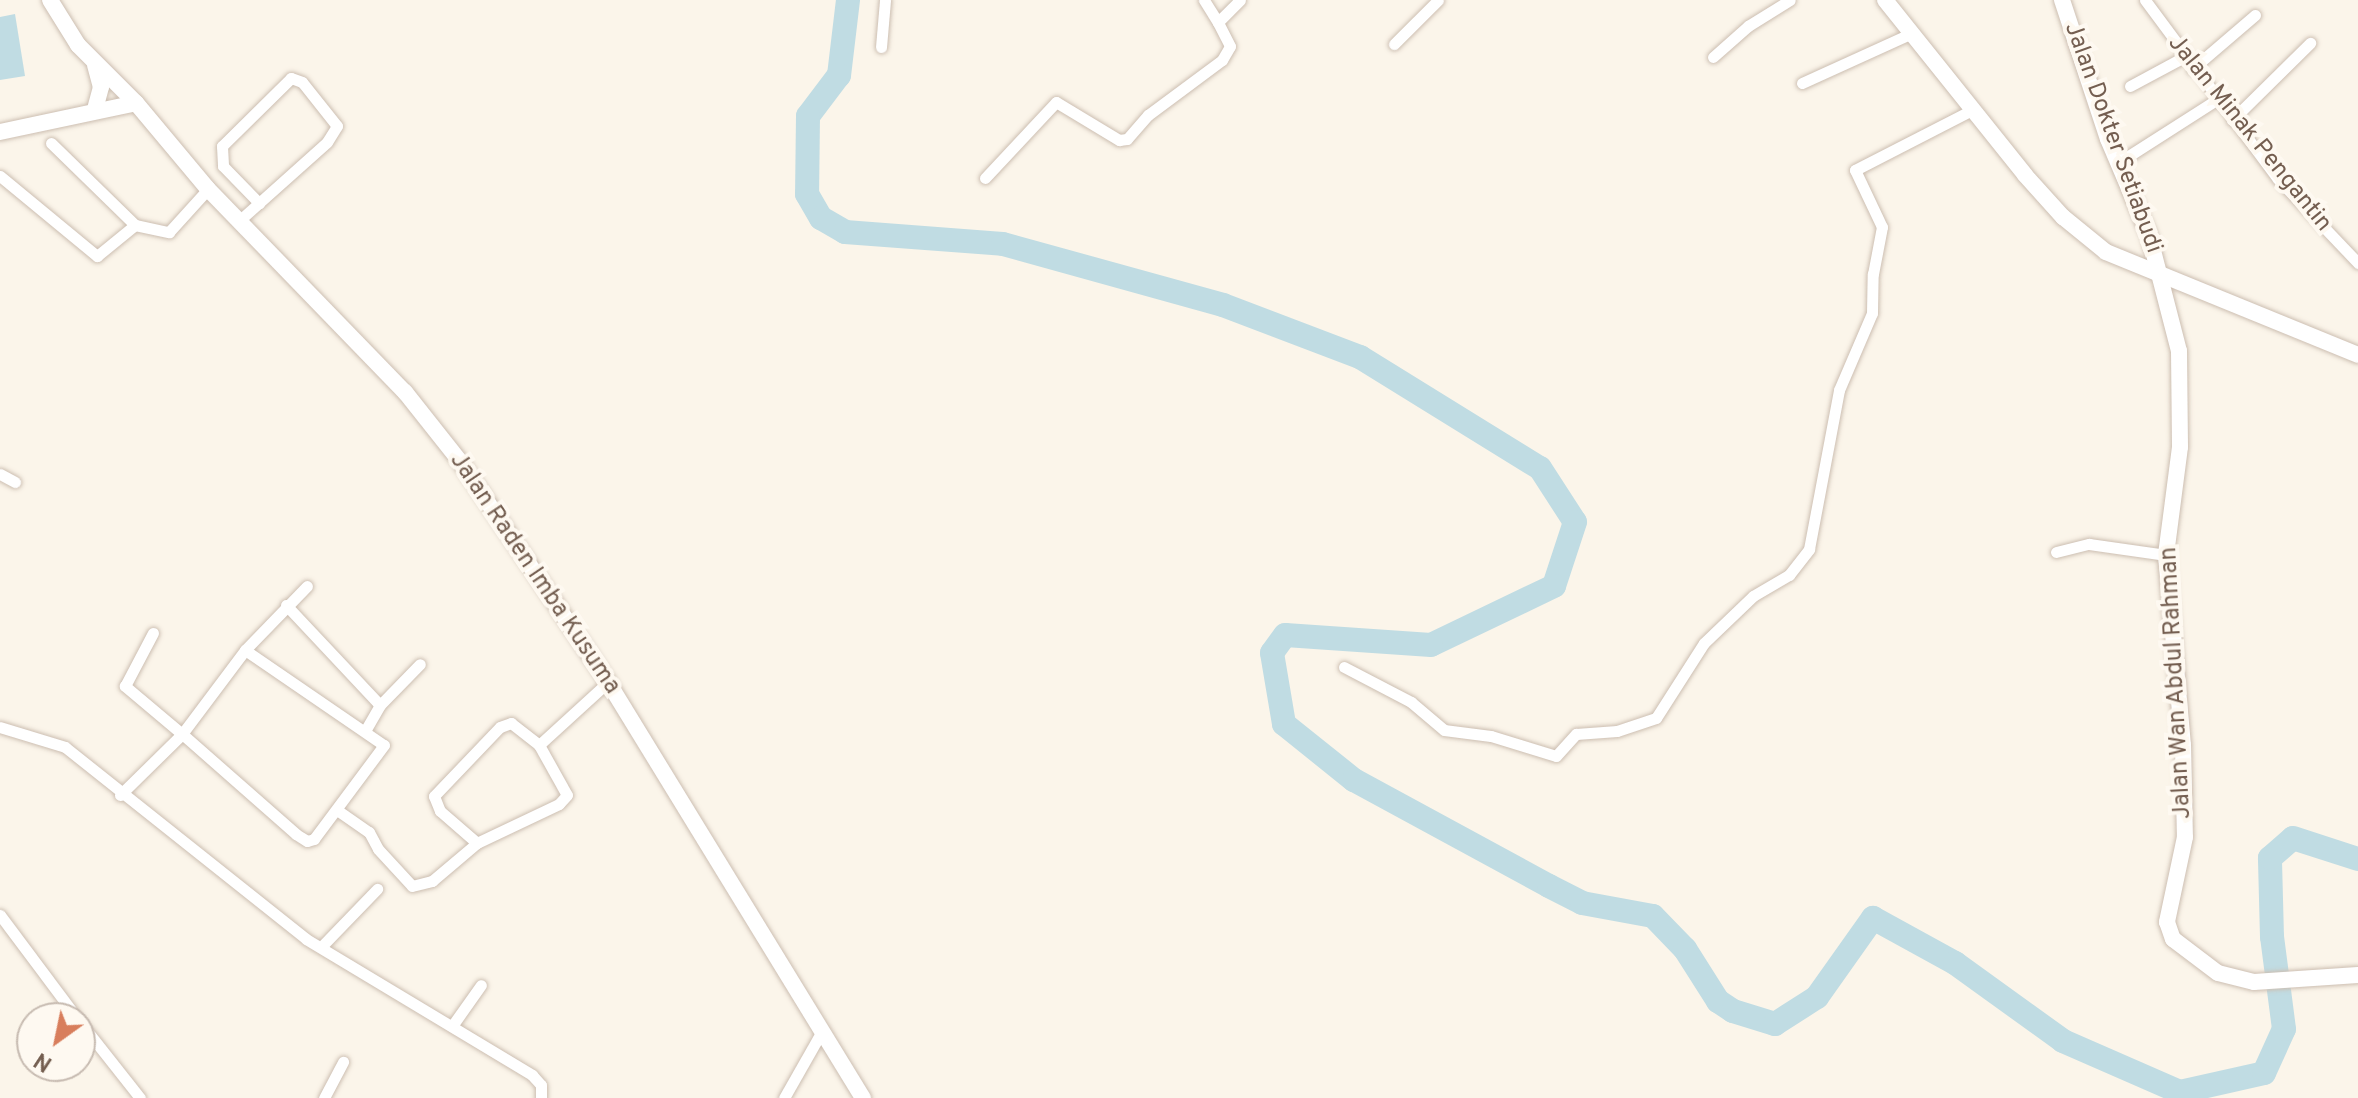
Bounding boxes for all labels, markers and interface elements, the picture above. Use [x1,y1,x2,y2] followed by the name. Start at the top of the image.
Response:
[2057,19,2167,257] street label: Jalan Dokter Setiabudi
[2161,30,2337,238] street label: Jalan Minak Pengantin
[442,448,626,700] street label: Jalan Raden Imba Kusuma
[2155,545,2199,821] street label: Jalan Wan Abdul Rahman
[16,1002,96,1082] north arrow
[30,1045,58,1076] text: N

